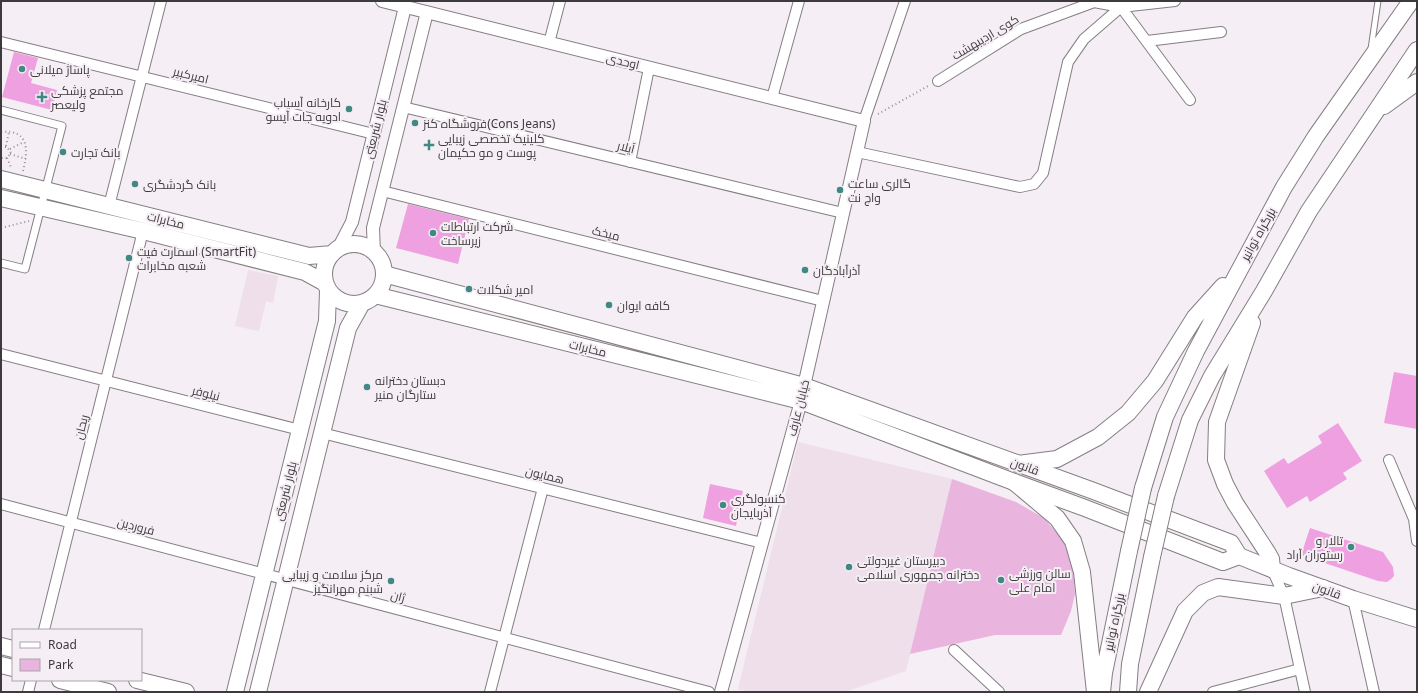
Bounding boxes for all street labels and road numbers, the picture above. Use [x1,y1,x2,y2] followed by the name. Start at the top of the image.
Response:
[948,10,1022,64] street label: کوی اردیبهشت
[605,49,641,73] street label: اوحدی
[170,62,211,88] street label: امیرکبیر
[359,97,391,161] street label: بلوار شریعتى
[614,136,637,158] street label: آیلار
[1236,204,1280,265] street label: بزرگراه توانیر
[146,207,186,233] street label: مخابرات
[590,221,622,245] street label: میخک
[568,335,608,361] street label: مخابرات
[783,378,813,438] street label: خیابان عارف
[189,381,222,405] street label: نیلوفر
[70,413,92,441] street label: ریحان
[1008,453,1042,479] street label: قانون
[269,459,301,523] street label: بلوار شریعتى
[524,462,566,488] street label: همایون
[115,513,157,539] street label: فروردین
[1310,577,1344,603] street label: قانون
[389,586,408,606] street label: ژان
[1099,592,1128,653] street label: بزرگراه توانیر

